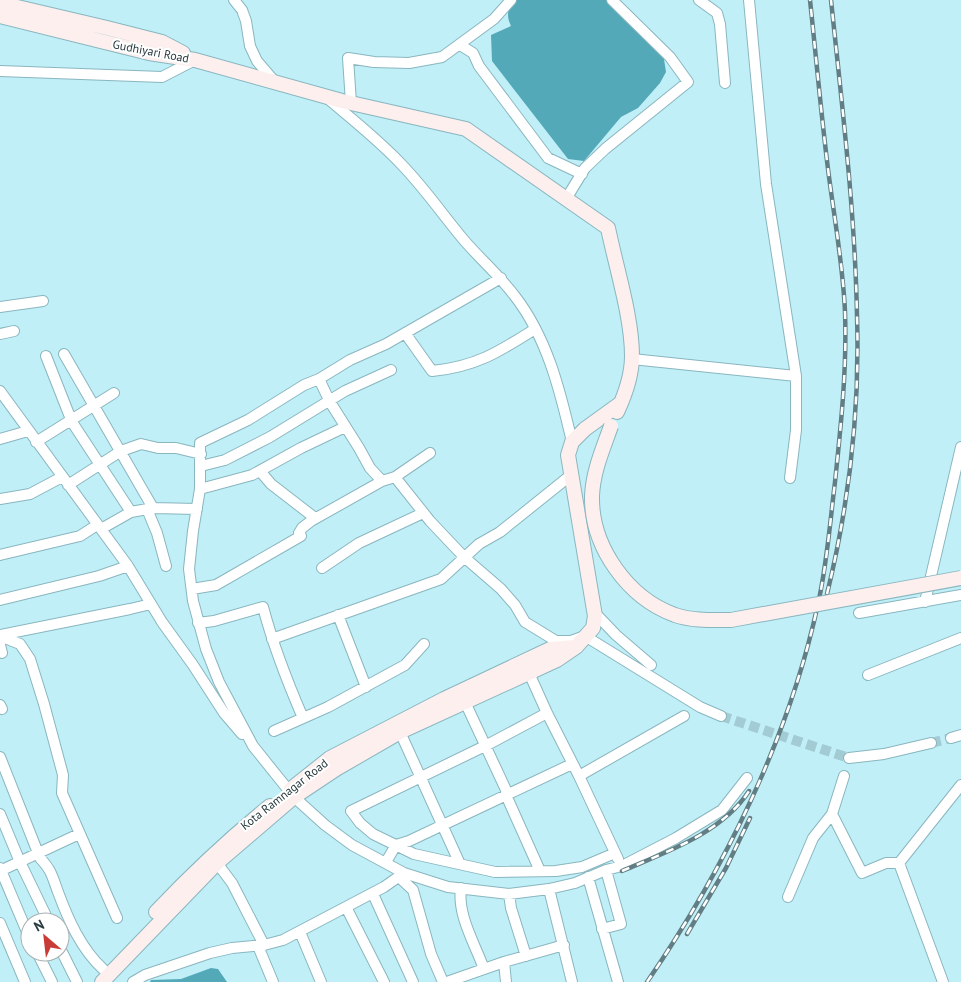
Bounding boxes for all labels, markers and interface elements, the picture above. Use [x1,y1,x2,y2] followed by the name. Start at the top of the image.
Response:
[112,36,190,66] street label: Gudhiyari Road
[237,755,331,833] street label: Kota Ramnagar Road
[20,912,70,962] north arrow
[31,915,47,936] text: N

